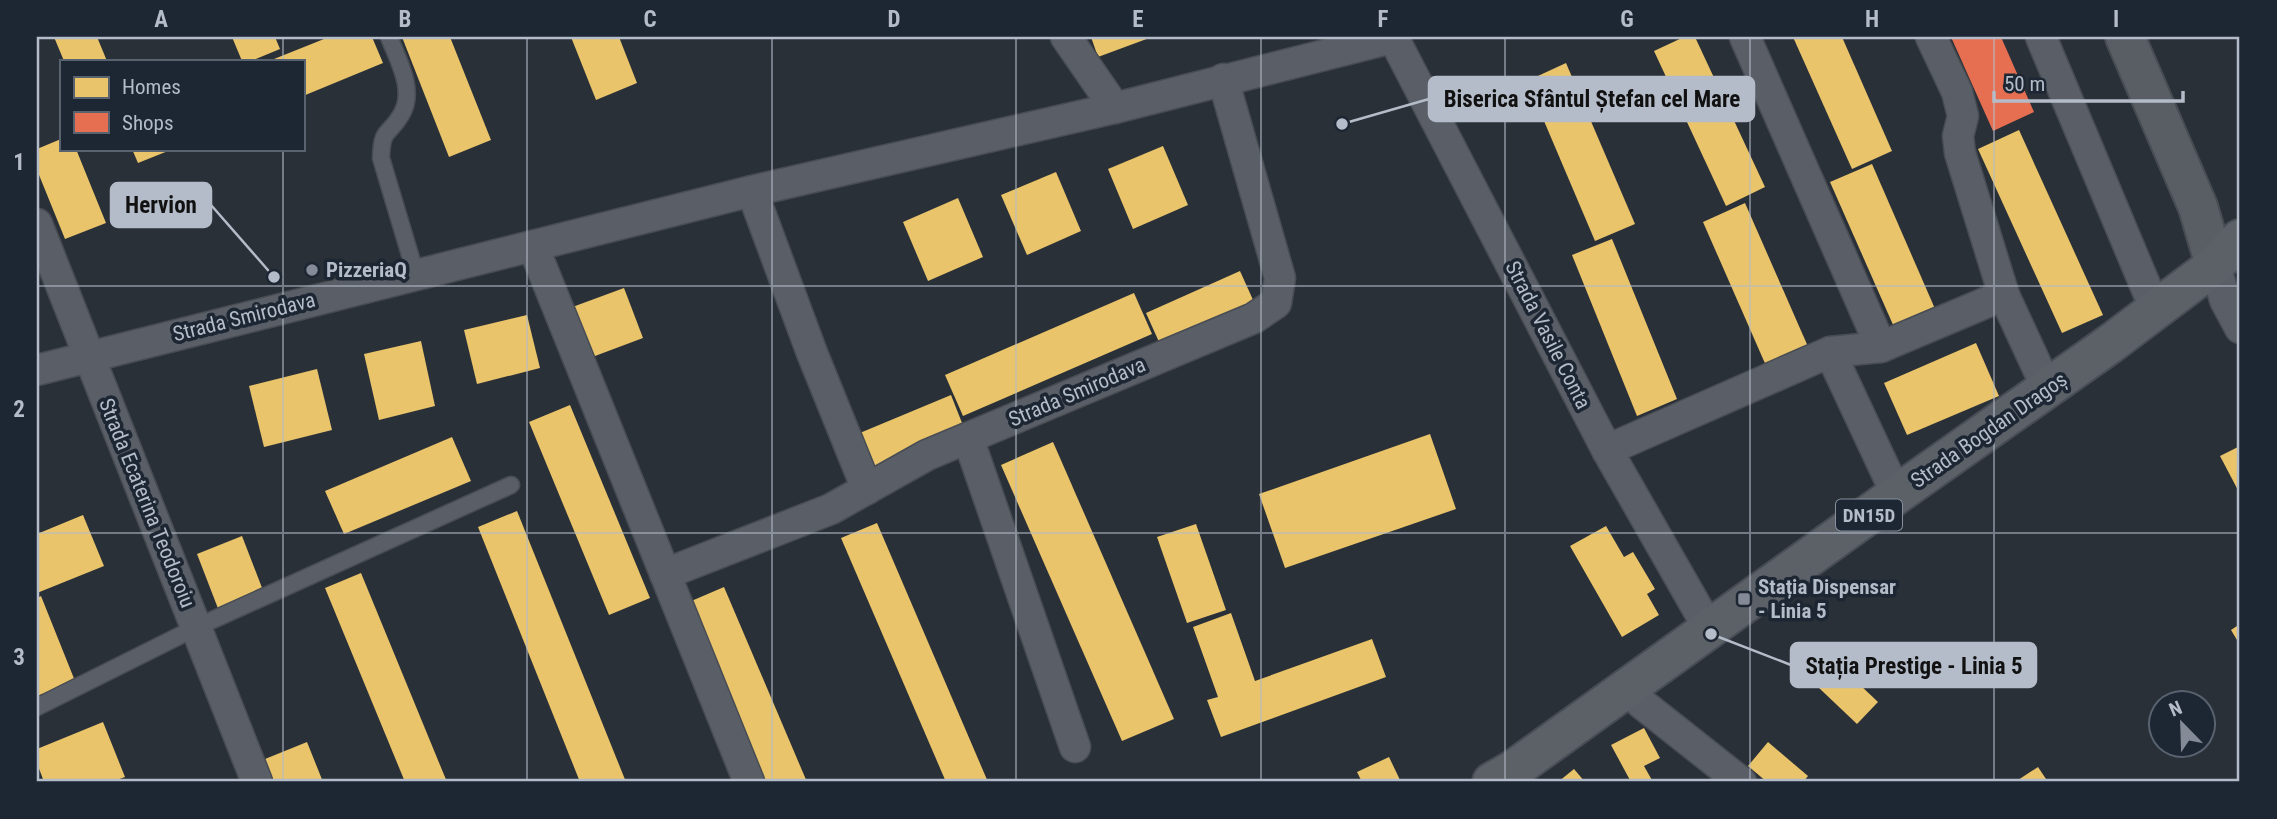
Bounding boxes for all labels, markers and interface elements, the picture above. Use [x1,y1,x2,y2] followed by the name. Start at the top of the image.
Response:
[154,6,168,33] text: A
[399,6,411,33] text: B
[643,6,657,33] text: C
[888,6,901,33] text: D
[1132,6,1144,33] text: E
[1378,6,1389,33] text: F
[1620,6,1634,33] text: G
[1865,6,1879,33] text: H
[2113,6,2119,33] text: I
[60,60,304,150] legend
[1994,60,2182,104] scale bar
[2004,72,2045,96] text: 50 m
[122,75,181,99] text: Homes
[1429,77,1754,121] callout: Biserica Sfântul Ștefan cel Mare
[1444,86,1740,113] text: Biserica Sfântul Ștefan cel Mare
[122,111,174,135] text: Shops
[13,149,25,176] text: 1
[111,183,211,227] callout: Hervion
[125,192,197,219] text: Hervion
[1500,257,1596,413] street label: Strada Vasile Conta
[326,258,407,282] place label: PizzeriaQ
[304,262,320,278] marker: PizzeriaQ
[170,288,318,346] street label: Strada Smirodava
[1005,352,1149,432] street label: Strada Smirodava
[1906,367,2072,493] street label: Strada Bogdan Dragoș
[94,395,200,611] street label: Strada Ecaterina Teodoroiu
[13,396,25,423] text: 2
[1836,500,1902,530] road number: DN15D
[1758,575,1896,623] place label: Stația Dispensar - Linia 5
[1736,591,1752,607] marker: Stația Dispensar - Linia 5
[1791,643,2036,687] callout: Stația Prestige - Linia 5
[13,644,25,671] text: 3
[1805,653,2023,680] text: Stația Prestige - Linia 5
[2148,690,2218,760] north arrow
[2166,696,2185,722] text: N

